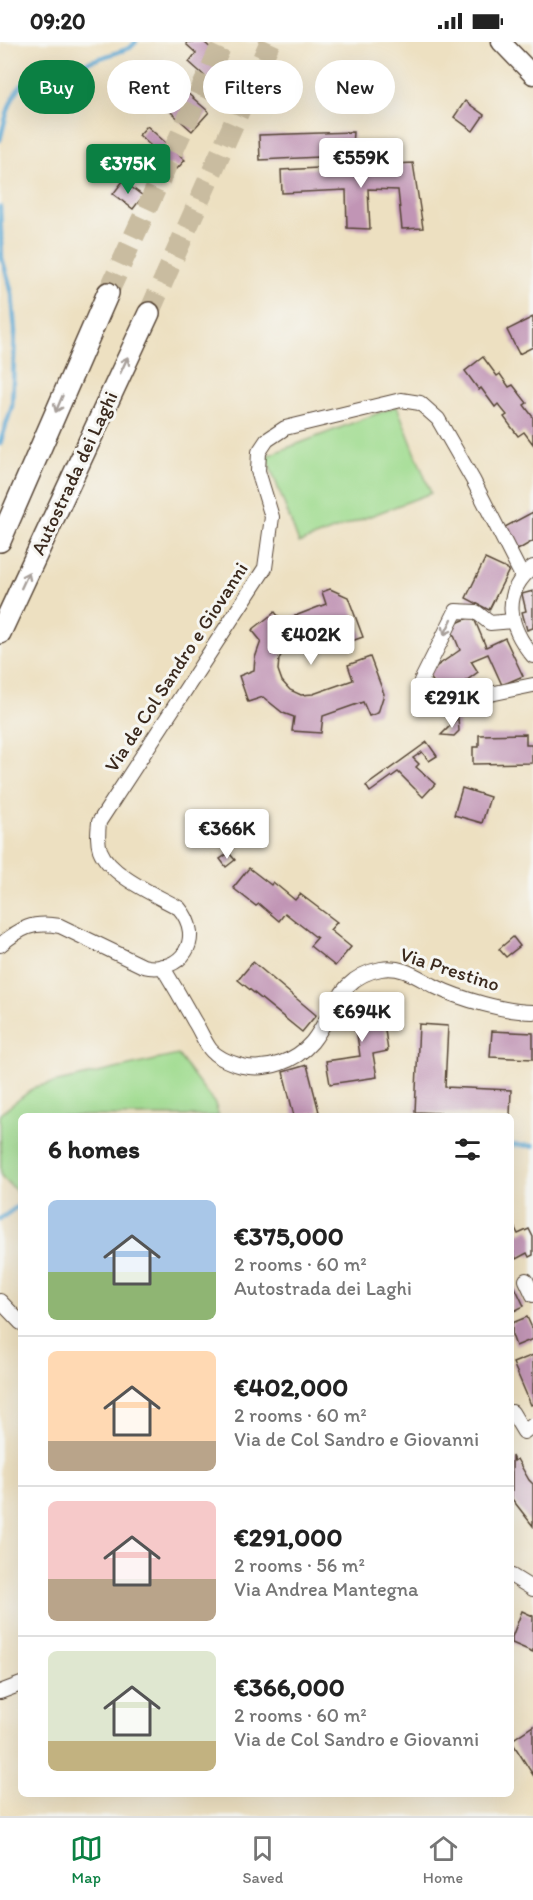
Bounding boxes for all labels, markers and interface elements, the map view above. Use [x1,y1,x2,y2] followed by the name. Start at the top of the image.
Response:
[30,8,86,35] text: 09:20
[18,60,95,114] chip: Buy
[107,60,191,114] chip: Rent
[203,60,303,114] chip: Filters
[315,60,395,114] chip: New
[319,138,403,189] pin: €559K
[86,144,170,195] pin: €375K
[333,145,389,169] text: €559K
[100,151,156,175] text: €375K
[119,357,131,375] one-way arrow
[26,387,122,559] street label: Autostrada dei Laghi
[53,395,65,413] one-way arrow
[99,558,253,776] street label: Via de Col Sandro e Giovanni
[19,572,31,590] one-way arrow
[269,615,353,666] pin: €402K
[441,618,453,636] one-way arrow
[281,622,341,646] text: €402K
[410,678,494,729] pin: €291K
[425,685,479,709] text: €291K
[185,809,269,860] pin: €366K
[199,816,255,840] text: €366K
[397,942,503,996] street label: Via Prestino
[320,992,404,1043] pin: €694K
[333,999,391,1023] text: €694K
[48,1133,140,1165] text: 6 homes
[451,1133,484,1166] icon: filters
[234,1220,344,1252] text: €375,000
[96,1224,168,1296] icon: home
[234,1252,367,1276] text: 2 rooms · 60 m²
[234,1276,412,1300] text: Autostrada dei Laghi
[234,1371,348,1403] text: €402,000
[96,1375,168,1447] icon: home
[234,1403,367,1427] text: 2 rooms · 60 m²
[234,1427,479,1451] text: Via de Col Sandro e Giovanni
[234,1521,342,1553] text: €291,000
[96,1525,168,1597] icon: home
[234,1553,365,1577] text: 2 rooms · 56 m²
[234,1577,419,1601] text: Via Andrea Mantegna
[234,1671,345,1703] text: €366,000
[96,1675,168,1747] icon: home
[234,1703,367,1727] text: 2 rooms · 60 m²
[234,1727,479,1751] text: Via de Col Sandro e Giovanni
[70,1832,103,1887] tab: Map
[242,1832,283,1887] tab: Saved
[423,1832,463,1887] tab: Home

